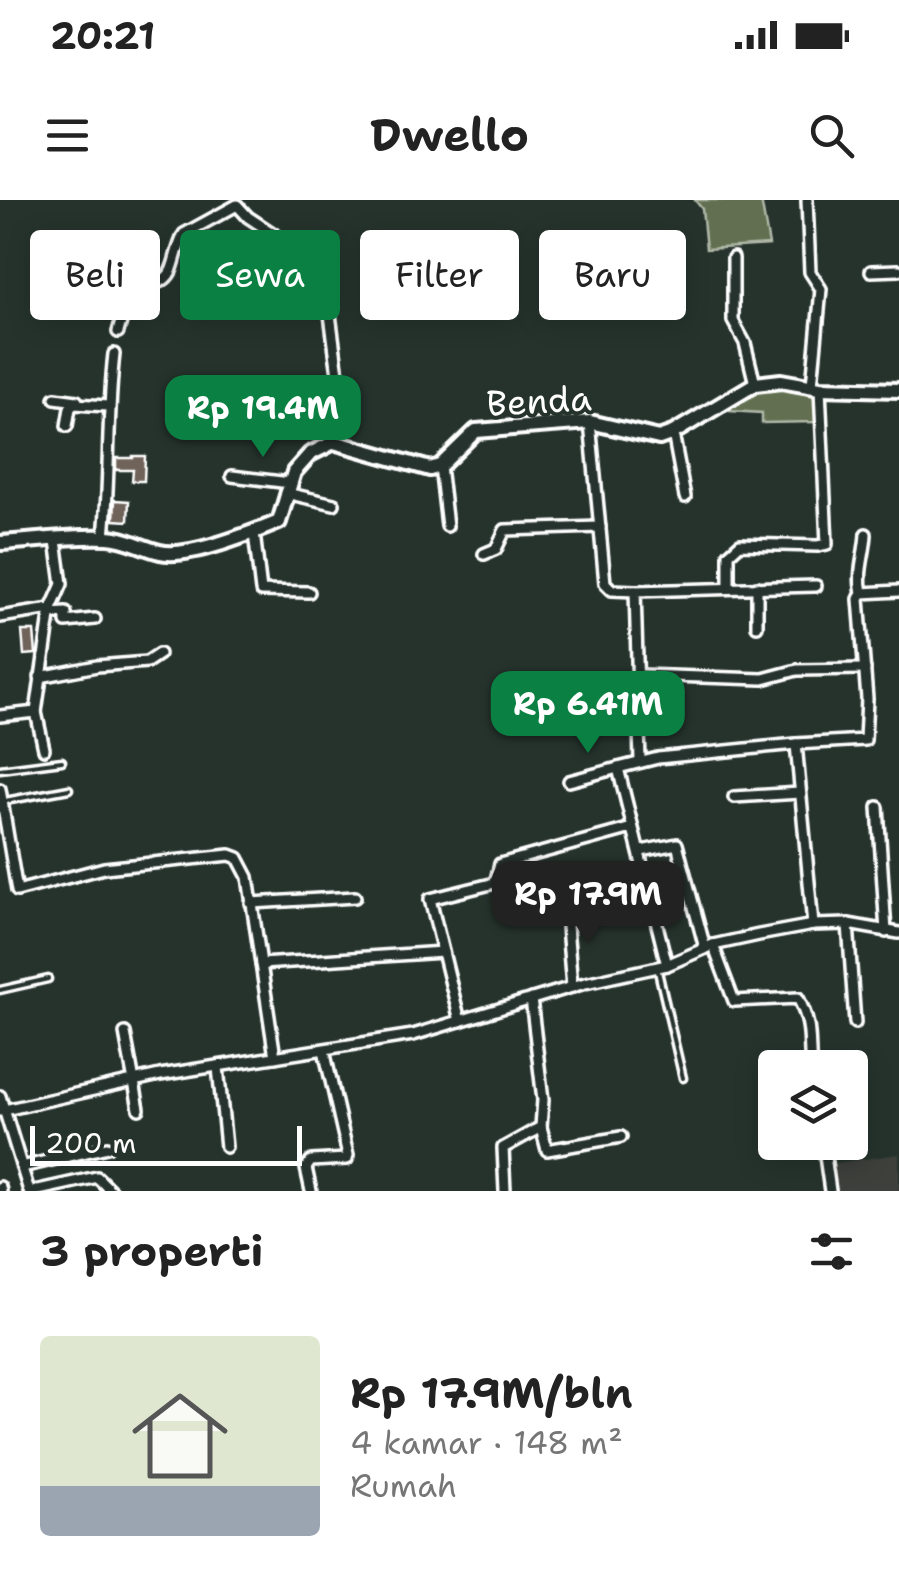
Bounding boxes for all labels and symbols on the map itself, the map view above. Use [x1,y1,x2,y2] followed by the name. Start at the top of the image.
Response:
[485,374,593,427] street label: Benda
[160,375,366,460] pin: Rp 19.4M
[485,671,691,756] pin: Rp 6.41M
[485,861,691,946] pin: Rp 17.9M
[30,1121,302,1166] scale bar

